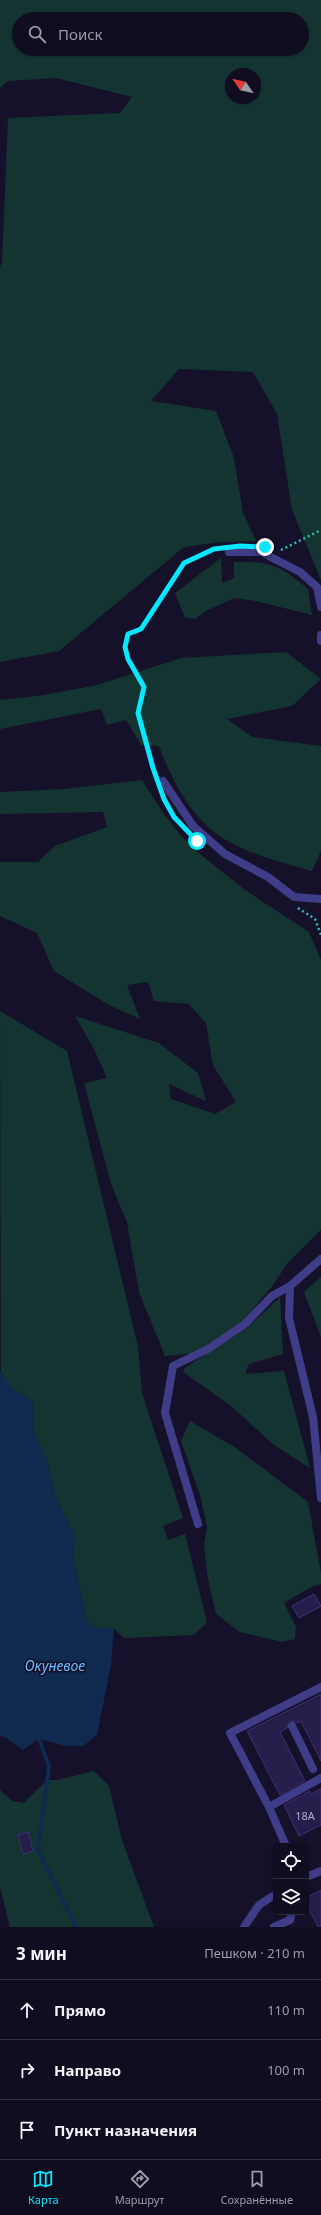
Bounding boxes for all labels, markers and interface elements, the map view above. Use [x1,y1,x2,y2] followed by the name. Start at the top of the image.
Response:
[12,12,309,56] search box
[26,23,48,45] icon: search
[58,24,103,44] text: Поиск
[225,68,261,104] north arrow
[256,538,274,556] route end
[188,832,206,850] route start
[25,1656,85,1675] water label: Окуневое
[295,1808,316,1823] house number: 18А
[273,1843,309,1915] map controls
[273,1843,309,1879] button: locate
[273,1879,309,1915] button: layers
[16,1942,67,1965] text: 3 мин
[204,1944,305,1962] text: Пешком · 210 m
[16,1999,38,2021] icon: ahead
[54,2000,106,2020] text: Прямо
[267,2001,305,2019] text: 110 m
[16,2059,38,2081] icon: right
[54,2060,121,2080] text: Направо
[267,2061,305,2079] text: 100 m
[16,2119,38,2141] icon: arrive
[54,2120,197,2140] text: Пункт назначения
[28,2168,59,2207] tab: Карта
[115,2168,164,2207] tab: Маршрут
[220,2168,293,2207] tab: Сохранённые

